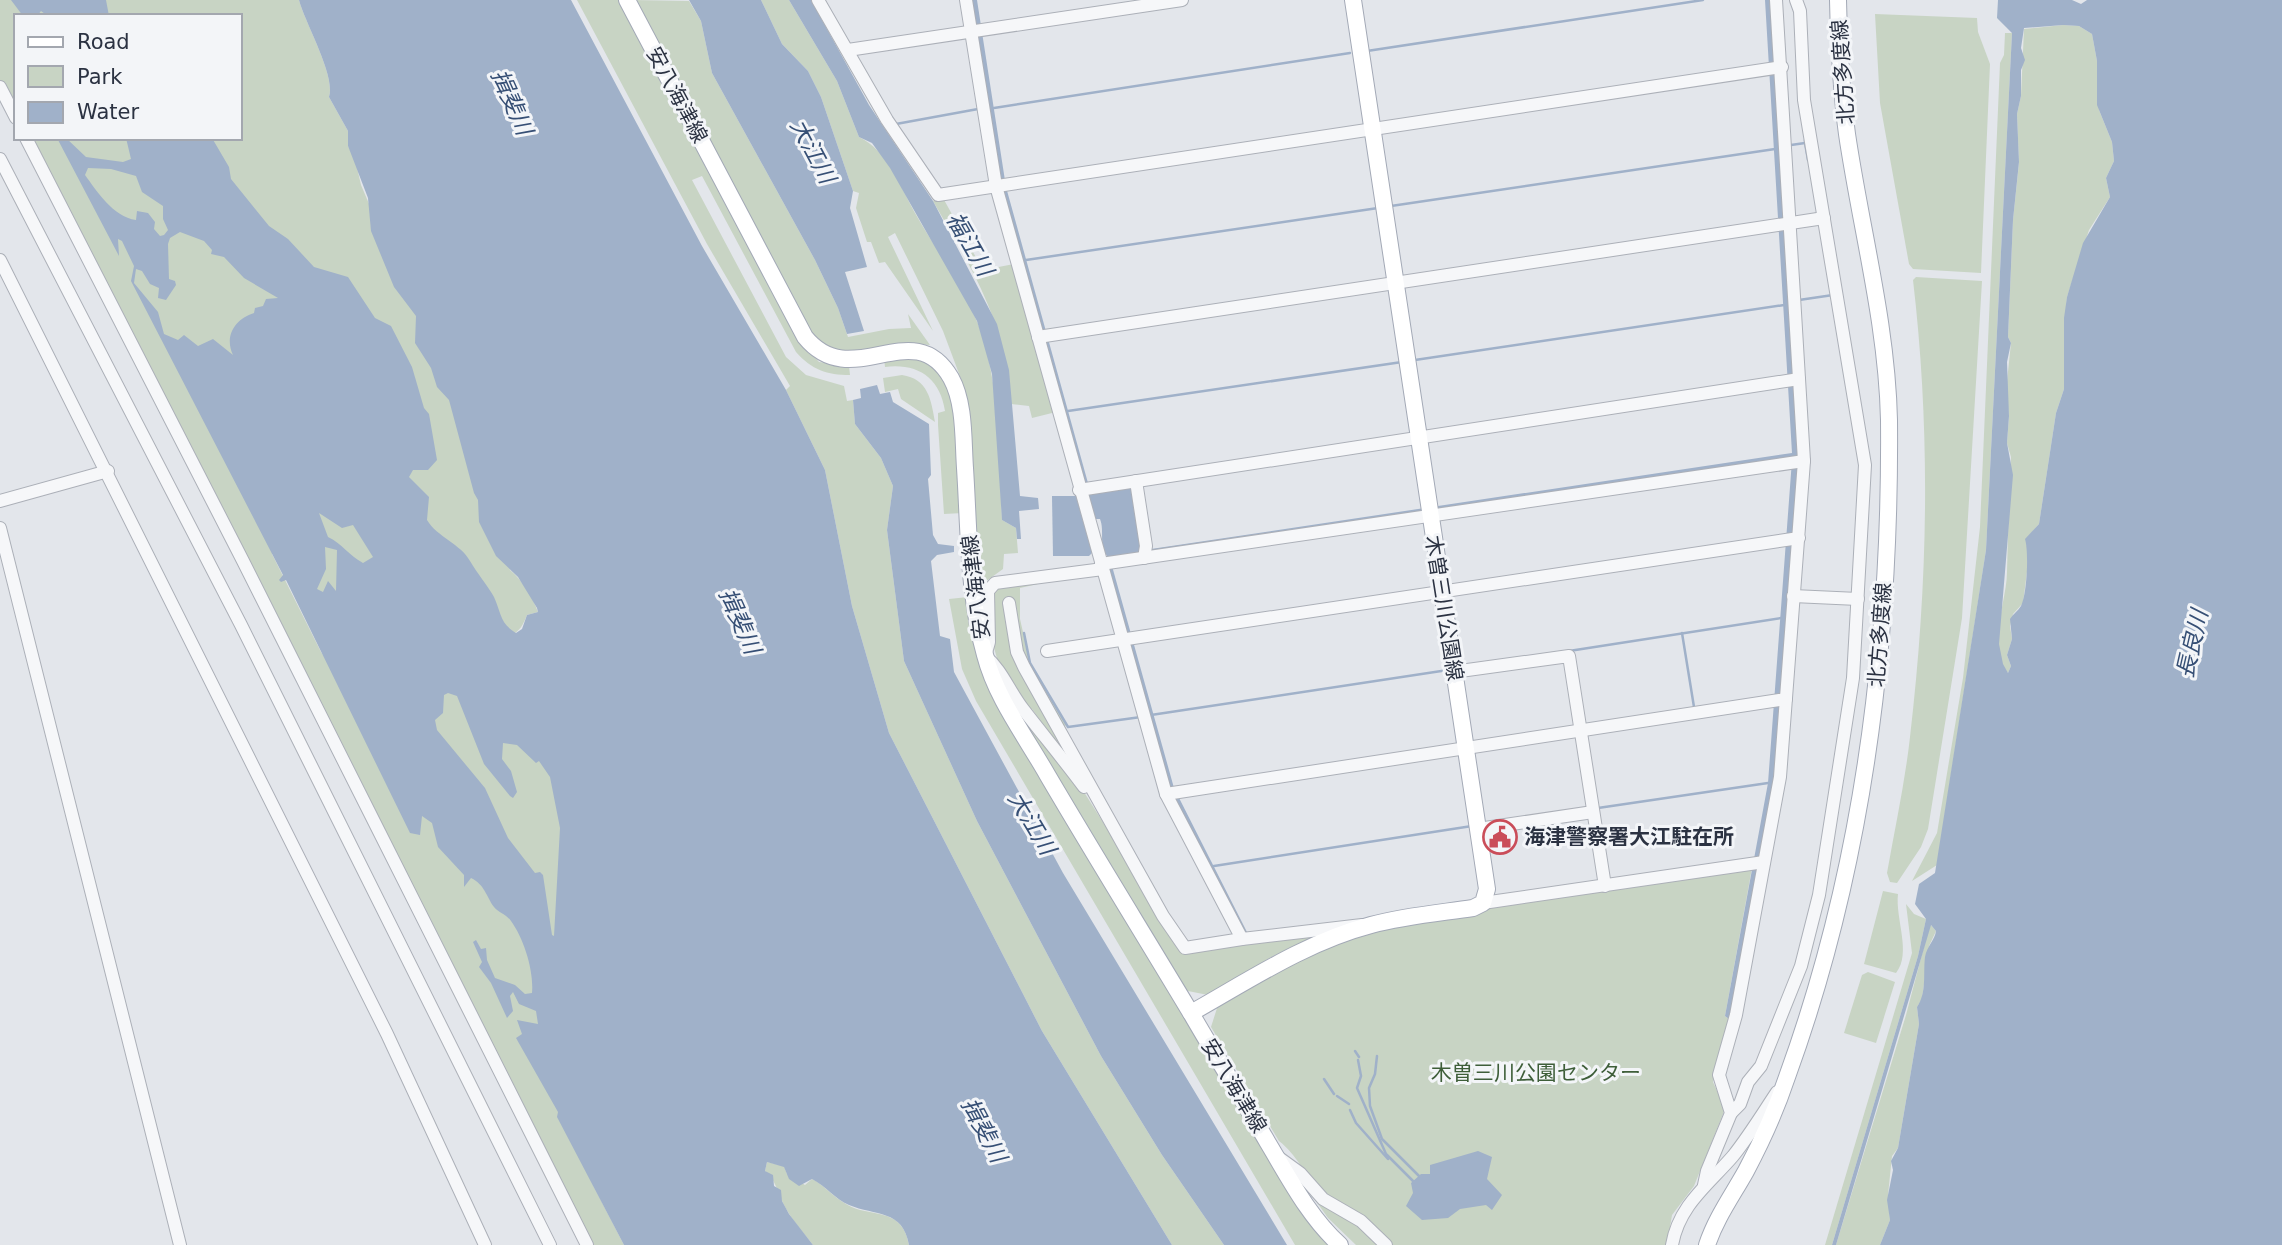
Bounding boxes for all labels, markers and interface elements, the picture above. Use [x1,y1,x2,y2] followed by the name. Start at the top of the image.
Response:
[14,14,242,140] legend
[1827,19,1859,125] street label: 北方多度線
[77,30,130,54] text: Road
[642,43,712,147] street label: 安八海津線
[77,65,123,89] text: Park
[486,65,539,142] water label: 揖斐川
[77,100,139,124] text: Water
[785,114,842,190] water label: 大江川
[941,208,1000,283] water label: 福江川
[958,533,994,641] street label: 安八海津線
[1421,534,1467,682] street label: 木曽三川公園線
[1864,582,1896,688] street label: 北方多度線
[714,584,767,661] water label: 揖斐川
[2172,605,2213,681] water label: 長良川
[1003,787,1062,862] water label: 大江川
[1481,818,1519,856] public building icon: 海津警察署大江駐在所
[1524,825,1734,849] place label: 海津警察署大江駐在所
[1197,1035,1271,1137] street label: 安八海津線
[1431,1061,1641,1085] park label: 木曽三川公園センター
[956,1093,1013,1169] water label: 揖斐川

